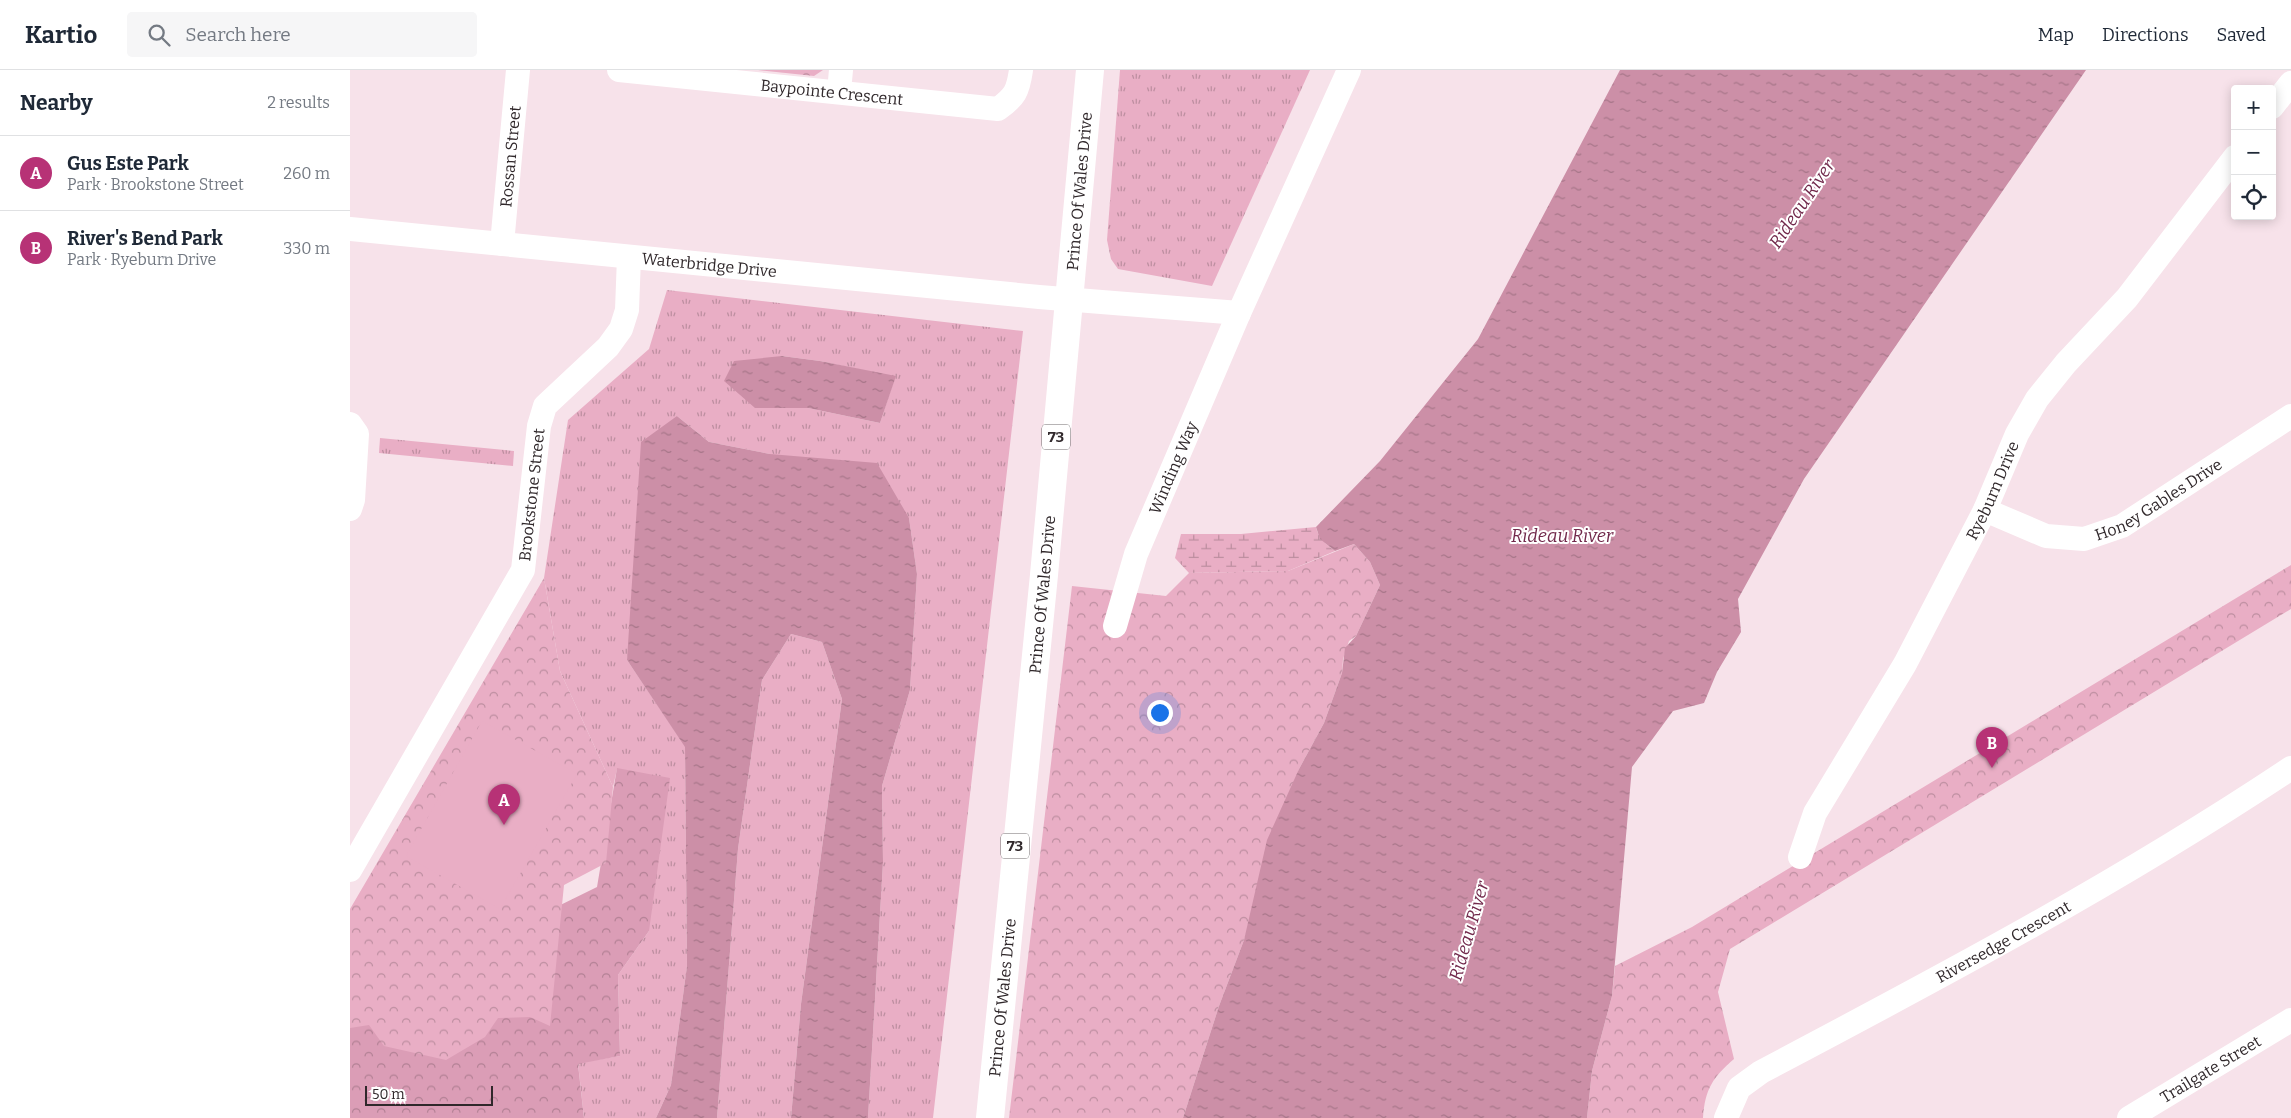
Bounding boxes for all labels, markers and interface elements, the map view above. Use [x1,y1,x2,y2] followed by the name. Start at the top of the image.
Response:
[127,12,477,57] search box
[25,21,97,49] text: Kartio
[145,21,173,49] icon: search
[185,23,291,46] text: Search here
[2038,24,2074,46] text: Map
[2102,24,2189,46] text: Directions
[2217,24,2266,46] text: Saved
[760,75,904,109] street label: Baypointe Crescent
[2231,85,2276,220] map controls
[2231,85,2276,130] button: +
[20,90,93,116] text: Nearby
[267,93,330,112] text: 2 results
[496,104,524,208] street label: Rossan Street
[1062,111,1096,271] street label: Prince Of Wales Drive
[2231,130,2276,175] button: −
[67,152,189,175] text: Gus Este Park
[1764,155,1840,252] water label: Rideau River
[30,164,42,183] text: A
[283,164,330,183] text: 260 m
[67,175,244,194] text: Park · Brookstone Street
[2231,175,2276,220] button: locate
[67,227,223,250] text: River's Bend Park
[31,239,41,258] text: B
[283,239,330,258] text: 330 m
[641,248,778,281] street label: Waterbridge Drive
[67,250,216,269] text: Park · Ryeburn Drive
[1145,418,1201,517] street label: Winding Way
[1042,424,1070,450] road number: 73
[515,427,548,562] street label: Brookstone Street
[1962,438,2022,543] street label: Ryeburn Drive
[2092,454,2225,544] street label: Honey Gables Drive
[1025,515,1059,675] street label: Prince Of Wales Drive
[1511,525,1614,547] water label: Rideau River
[1147,700,1173,726] your location
[1976,727,2008,768] pin: B
[488,784,520,825] pin: A
[1001,834,1029,858] road number: 73
[1444,878,1494,983] water label: Rideau River
[1933,896,2074,986] street label: Riversedge Crescent
[985,918,1019,1078] street label: Prince Of Wales Drive
[2157,1031,2264,1106] street label: Trailgate Street
[365,1083,492,1106] scale bar
[372,1086,405,1103] text: 50 m

